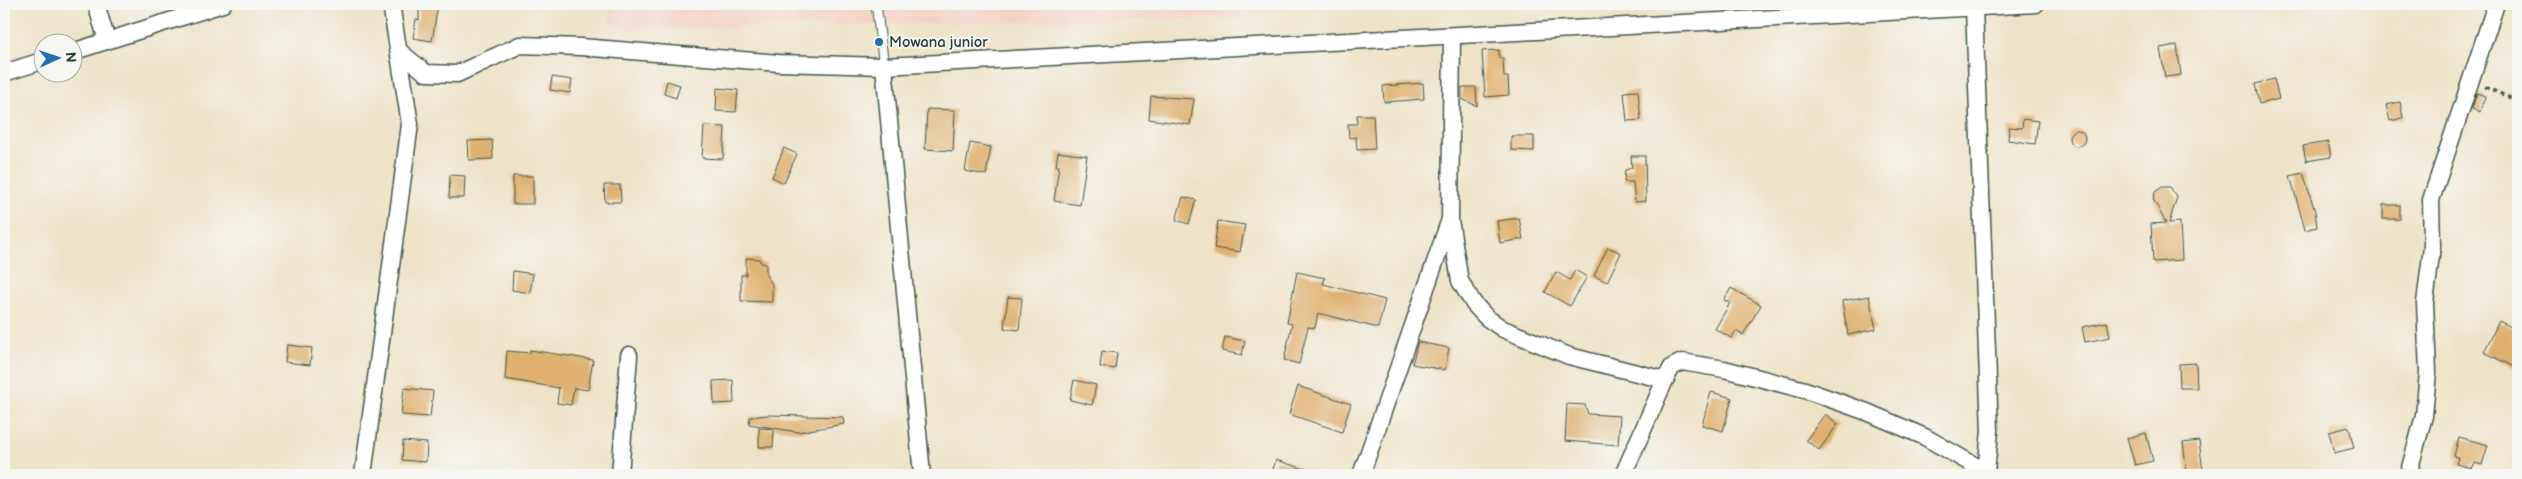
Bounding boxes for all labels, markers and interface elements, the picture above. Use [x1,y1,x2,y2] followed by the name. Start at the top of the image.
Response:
[32,32,82,82] north arrow
[889,33,988,52] place label: Mowana junior
[873,36,885,48] marker: Mowana junior
[62,52,79,63] text: N

